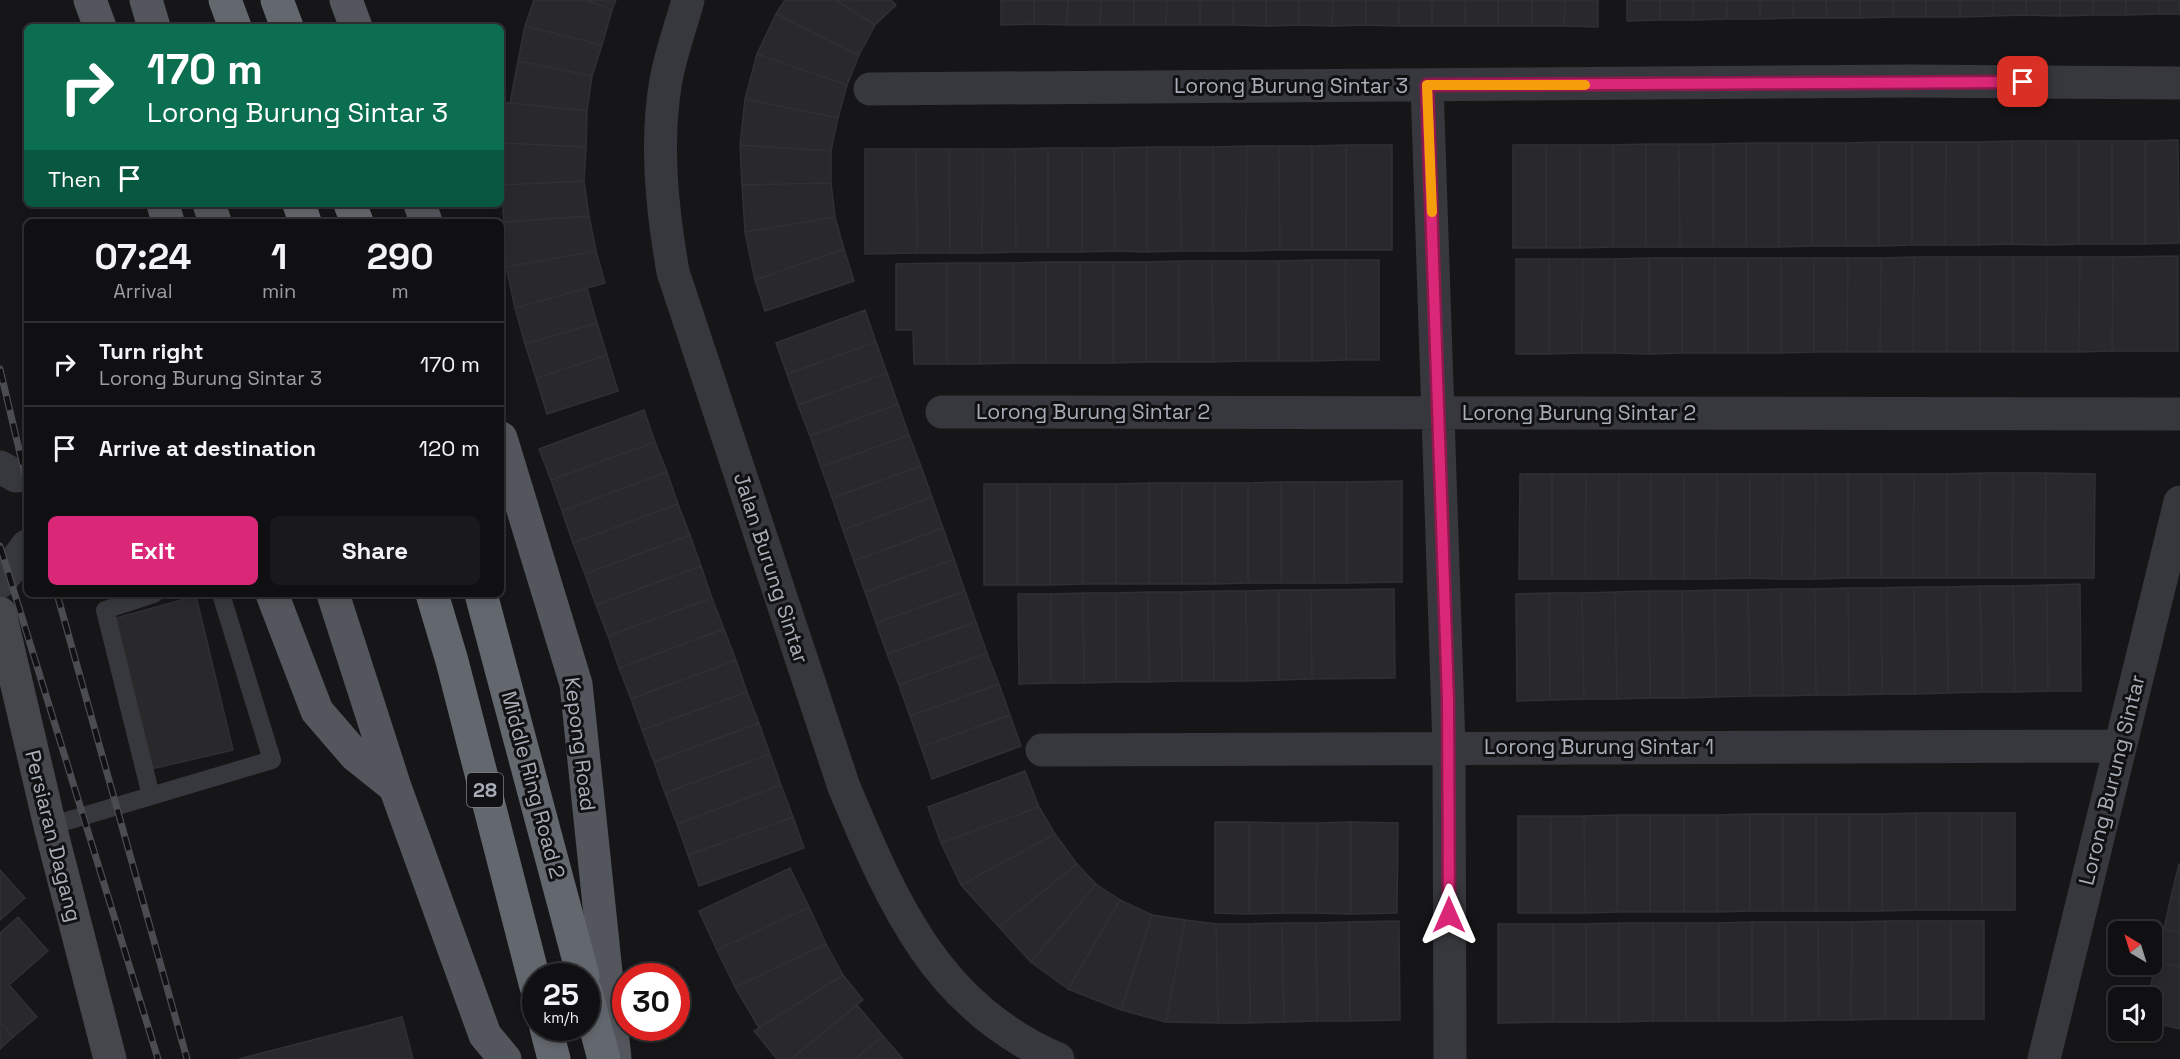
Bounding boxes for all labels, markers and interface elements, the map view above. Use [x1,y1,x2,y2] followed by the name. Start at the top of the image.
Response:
[147,43,263,96] text: 170 m
[48,48,126,126] icon: right
[1997,56,2048,107] pin
[2006,65,2039,98] icon: arrive
[1174,72,1408,99] street label: Lorong Burung Sintar 3
[147,95,448,130] text: Lorong Burung Sintar 3
[113,162,146,195] icon: arrive
[48,165,101,193] text: Then
[94,234,191,280] text: 07:24
[271,234,287,280] text: 1
[367,234,434,280] text: 290
[113,278,173,304] text: Arrival
[262,278,296,304] text: min
[392,278,409,304] text: m
[99,337,204,365] text: Turn right
[48,348,81,381] icon: right
[420,350,480,378] text: 170 m
[99,365,322,391] text: Lorong Burung Sintar 3
[976,398,1210,425] street label: Lorong Burung Sintar 2
[1462,399,1696,426] street label: Lorong Burung Sintar 2
[48,432,81,465] icon: arrive
[99,434,316,462] text: Arrive at destination
[419,434,480,462] text: 120 m
[728,469,815,667] street label: Jalan Burung Sintar
[48,516,258,585] button: Exit
[270,516,480,585] button: Share
[2072,672,2151,888] street label: Lorong Burung Sintar
[559,675,602,812] street label: Kepong Road
[495,688,572,882] street label: Middle Ring Road 2
[1484,733,1714,760] street label: Lorong Burung Sintar 1
[19,747,88,925] street label: Persiaran Dagang
[467,773,503,807] road number: 28
[1417,883,1481,947] position arrow
[2108,921,2162,975] north arrow
[2108,921,2162,1041] map controls
[612,963,690,1041] speed limit sign: 30
[543,975,579,1014] text: 25
[2108,987,2162,1041] button: sound
[543,1008,579,1027] text: km/h

